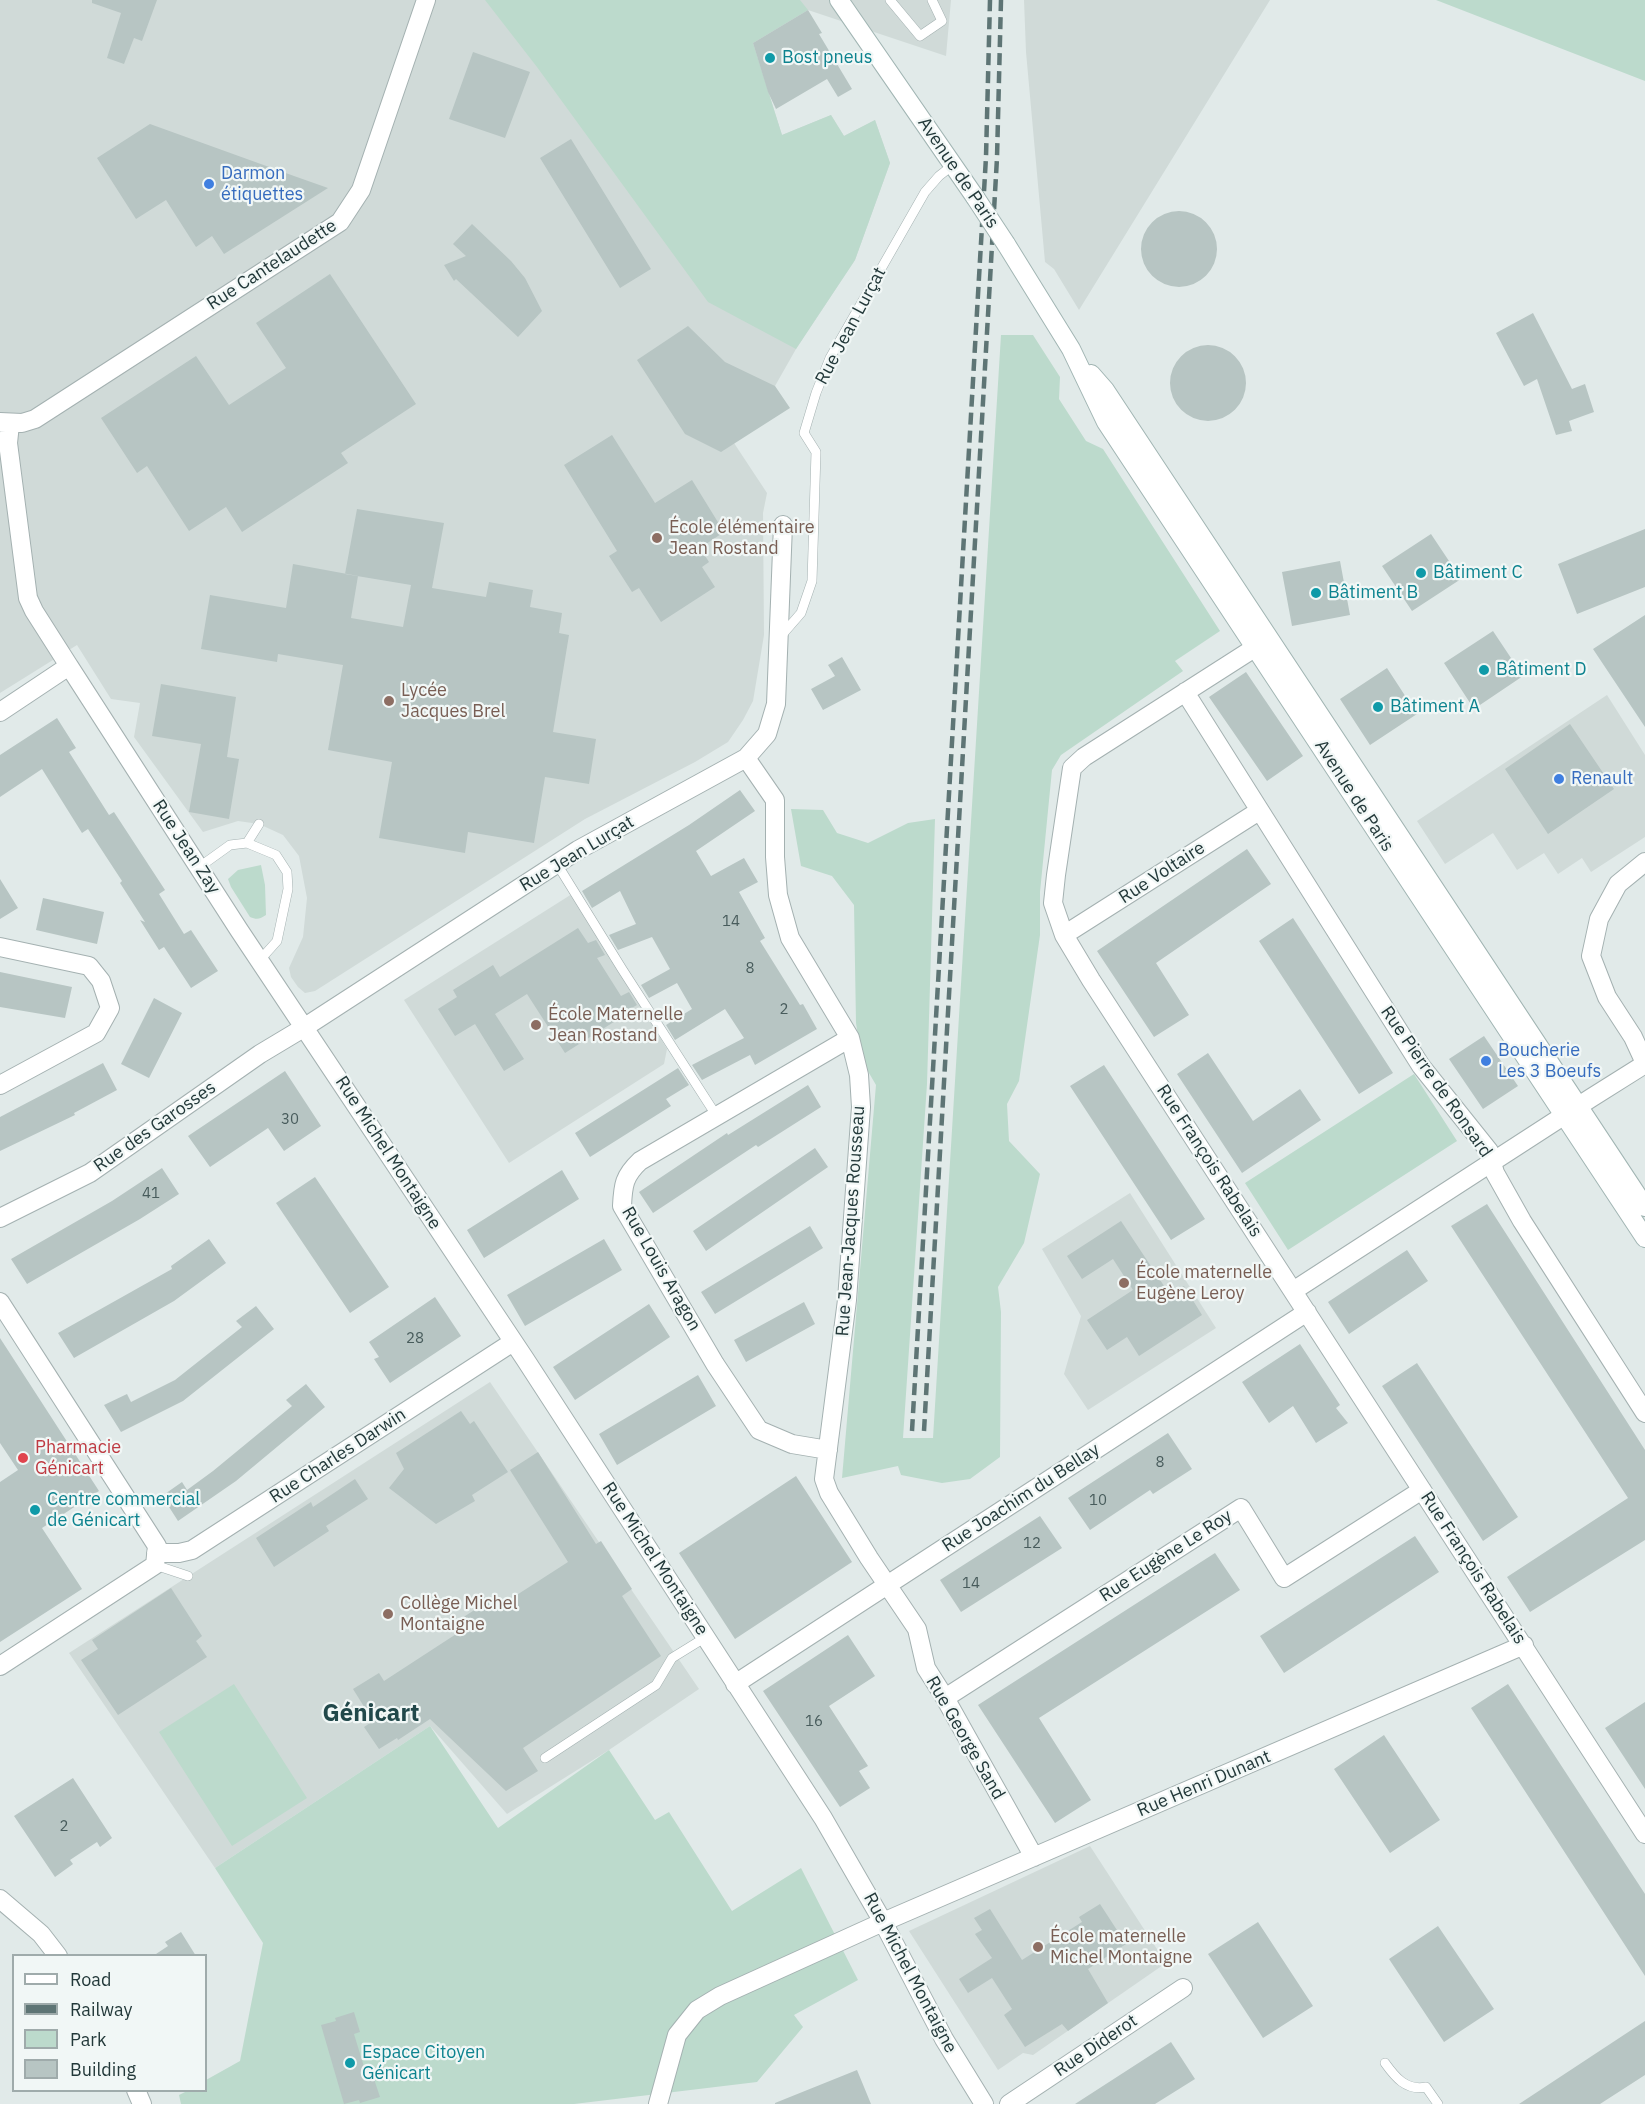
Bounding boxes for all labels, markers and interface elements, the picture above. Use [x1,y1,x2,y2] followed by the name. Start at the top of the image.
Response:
[782,47,873,69] place label: Bost pneus
[763,51,777,65] marker: Bost pneus
[913,113,1003,233] street label: Avenue de Paris
[221,163,303,206] place label: Darmon étiquettes
[202,177,216,191] marker: Darmon étiquettes
[203,215,341,315] street label: Rue Cantelaudette
[811,264,891,388] street label: Rue Jean Lurçat
[669,517,815,560] place label: École élémentaire Jean Rostand
[650,531,664,545] marker: École élémentaire Jean Rostand
[1433,562,1523,584] place label: Bâtiment C
[1414,566,1428,580] marker: Bâtiment C
[1328,582,1418,604] place label: Bâtiment B
[1309,586,1323,600] marker: Bâtiment B
[1496,659,1587,681] place label: Bâtiment D
[1477,663,1491,677] marker: Bâtiment D
[401,680,505,722] place label: Lycée Jacques Brel
[382,694,396,708] marker: Lycée Jacques Brel
[1390,696,1480,718] place label: Bâtiment A
[1371,700,1385,714] marker: Bâtiment A
[1310,736,1398,856] street label: Avenue de Paris
[1571,768,1633,790] place label: Renault
[1552,772,1566,786] marker: Renault
[148,796,224,898] street label: Rue Jean Zay
[516,811,638,897] street label: Rue Jean Lurçat
[1115,837,1209,909] street label: Rue Voltaire
[722,913,740,931] house number: 14
[746,960,754,978] house number: 8
[780,1001,788,1019] house number: 2
[1376,1002,1496,1162] street label: Rue Pierre de Ronsard
[548,1004,683,1046] place label: École Maternelle Jean Rostand
[529,1018,543,1032] marker: École Maternelle Jean Rostand
[1498,1040,1601,1082] place label: Boucherie Les 3 Boeufs
[1479,1054,1493,1068] marker: Boucherie Les 3 Boeufs
[330,1072,446,1234] street label: Rue Michel Montaigne
[90,1077,220,1177] street label: Rue des Garosses
[1152,1081,1266,1241] street label: Rue François Rabelais
[832,1105,870,1337] street label: Rue Jean-Jacques Rousseau
[281,1111,299,1129] house number: 30
[142,1185,160,1203] house number: 41
[617,1203,705,1335] street label: Rue Louis Aragon
[1136,1262,1272,1304] place label: École maternelle Eugène Leroy
[1117,1276,1131,1290] marker: École maternelle Eugène Leroy
[406,1330,424,1348] house number: 28
[266,1404,410,1508] street label: Rue Charles Darwin
[35,1437,121,1480] place label: Pharmacie Génicart
[938,1439,1104,1557] street label: Rue Joachim du Bellay
[16,1451,30,1465] marker: Pharmacie Génicart
[1156,1454,1164,1472] house number: 8
[597,1478,713,1640] street label: Rue Michel Montaigne
[1416,1488,1530,1648] street label: Rue François Rabelais
[47,1489,200,1532] place label: Centre commercial de Génicart
[1089,1492,1107,1510] house number: 10
[28,1503,42,1517] marker: Centre commercial de Génicart
[1096,1505,1236,1607] street label: Rue Eugène Le Roy
[1023,1535,1041,1553] house number: 12
[962,1575,980,1593] house number: 14
[400,1593,518,1636] place label: Collège Michel Montaigne
[381,1607,395,1621] marker: Collège Michel Montaigne
[921,1672,1009,1804] street label: Rue George Sand
[323,1700,419,1728] district label: Génicart
[805,1713,823,1731] house number: 16
[1134,1746,1274,1822] street label: Rue Henri Dunant
[60,1818,68,1836] house number: 2
[859,1889,961,2057] street label: Rue Michel Montaigne
[1050,1926,1192,1968] place label: École maternelle Michel Montaigne
[1031,1940,1045,1954] marker: École maternelle Michel Montaigne
[12,1954,207,2092] legend
[70,1968,111,1991] text: Road
[70,1998,132,2021] text: Railway
[1050,2010,1142,2082] street label: Rue Diderot
[70,2028,106,2051] text: Park
[362,2042,485,2084] place label: Espace Citoyen Génicart
[343,2056,357,2070] marker: Espace Citoyen Génicart
[70,2058,136,2081] text: Building

